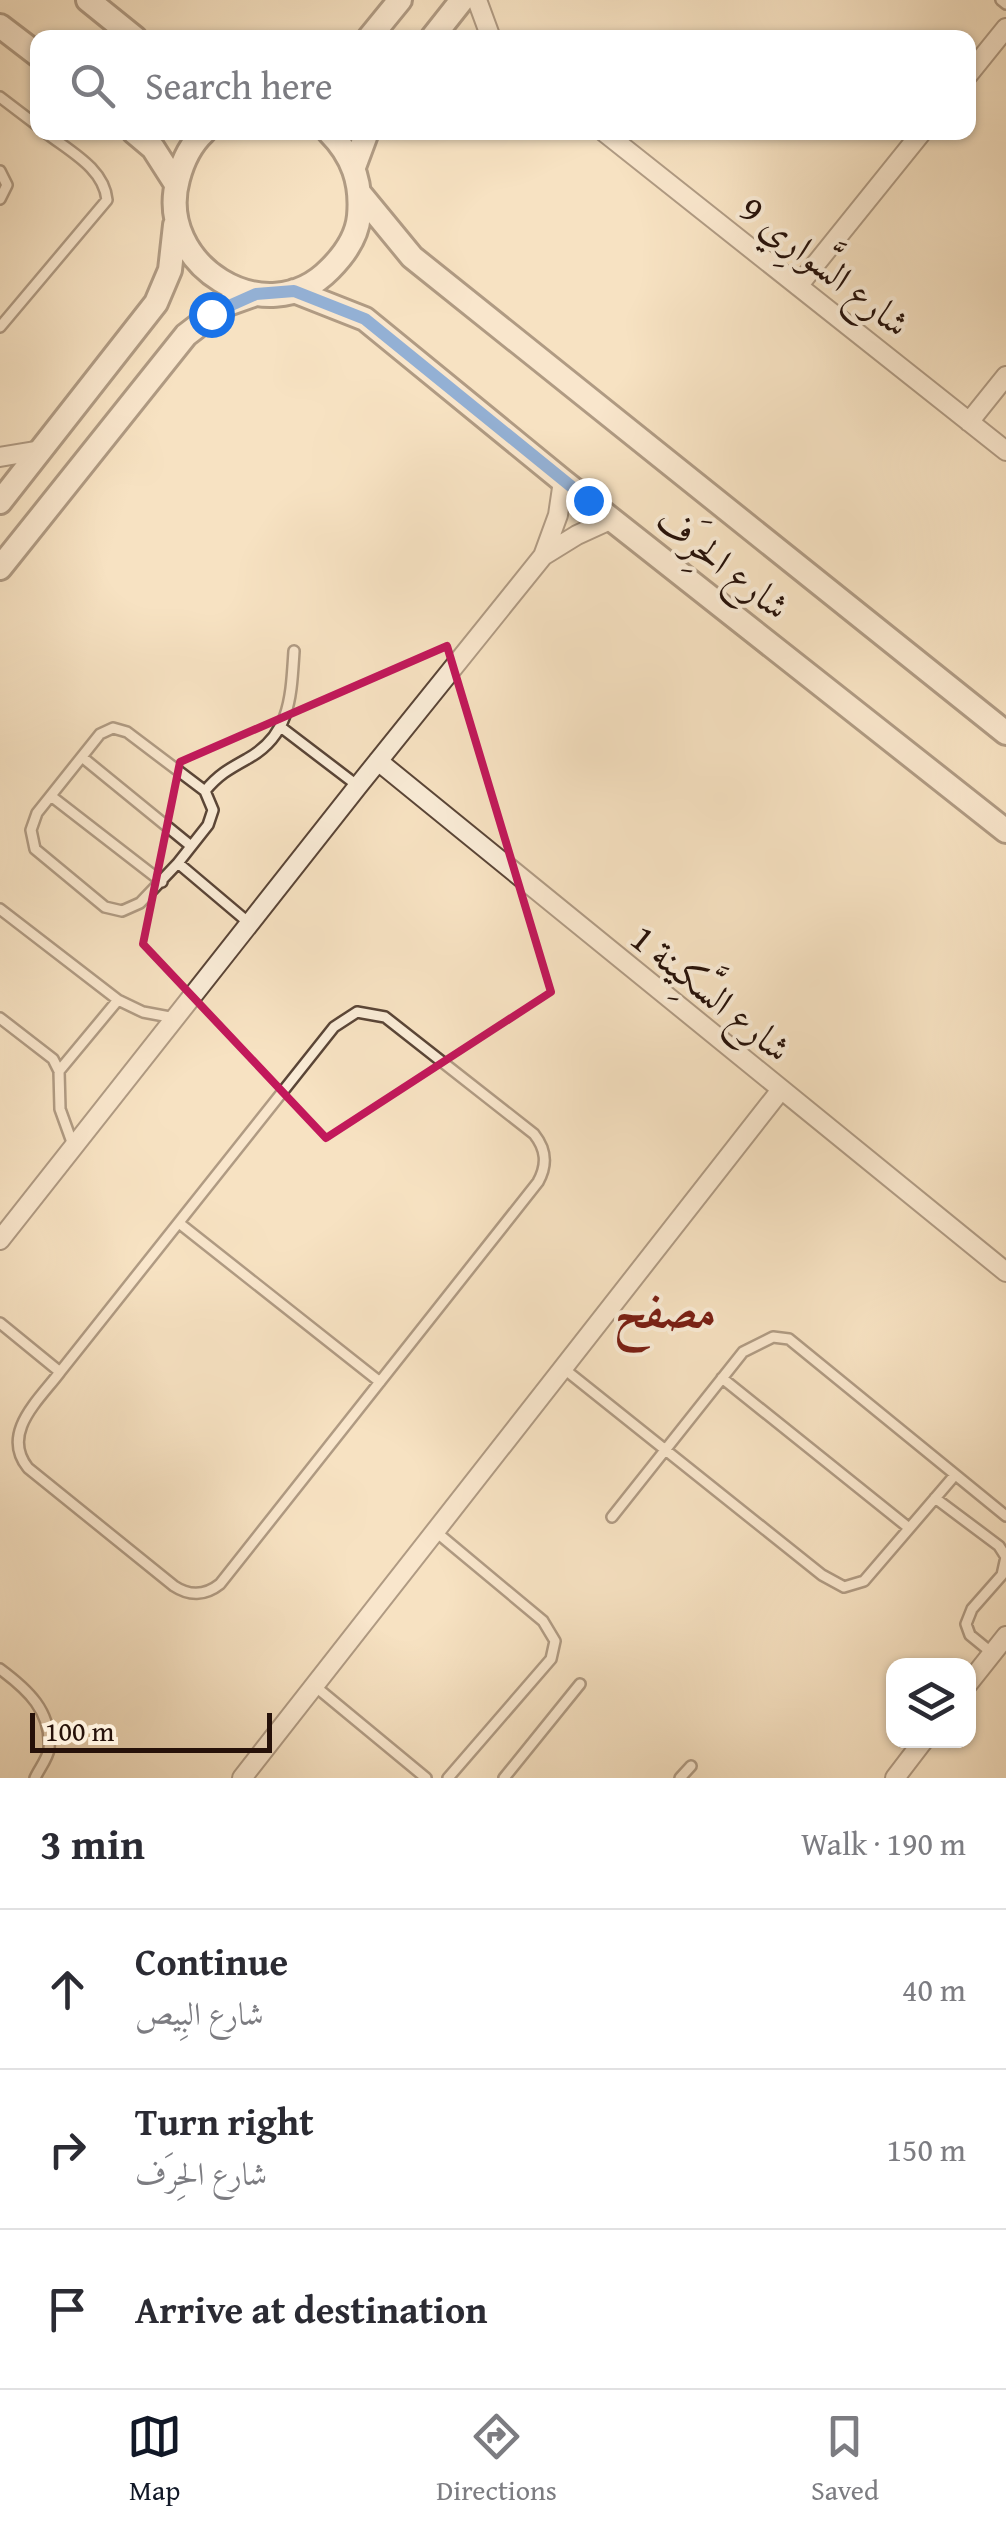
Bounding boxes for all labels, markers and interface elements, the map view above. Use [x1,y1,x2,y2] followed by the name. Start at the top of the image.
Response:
[30,30,976,140] search box
[145,57,333,113] text: Search here
[65,58,120,113] icon: search
[725,178,925,354] street label: شارع السَّوارِي 9
[189,292,235,338] route start
[566,478,612,524] route end
[641,492,803,637] street label: شارع الحِرَف
[616,908,806,1079] street label: شارع السَّكِينة 1
[614,1274,716,1355] district label: مصفح
[886,1658,976,1748] map controls
[886,1658,976,1748] button: layers
[30,1708,272,1752] scale bar
[45,1710,114,1751] text: 100 m
[40,1813,145,1874] text: 3 min
[801,1820,966,1867] text: Walk · 190 m
[135,1933,288,1989] text: Continue
[40,1962,95,2017] icon: ahead
[902,1966,966,2013] text: 40 m
[135,1990,264,2037] text: شارع البِيص
[135,2093,314,2149] text: Turn right
[40,2122,95,2177] icon: right
[887,2126,966,2173] text: 150 m
[135,2150,267,2197] text: شارع الحِرَف
[135,2281,488,2337] text: Arrive at destination
[40,2282,95,2337] icon: arrive
[127,2409,182,2510] tab: Map
[436,2409,557,2510] tab: Directions
[811,2409,879,2510] tab: Saved

